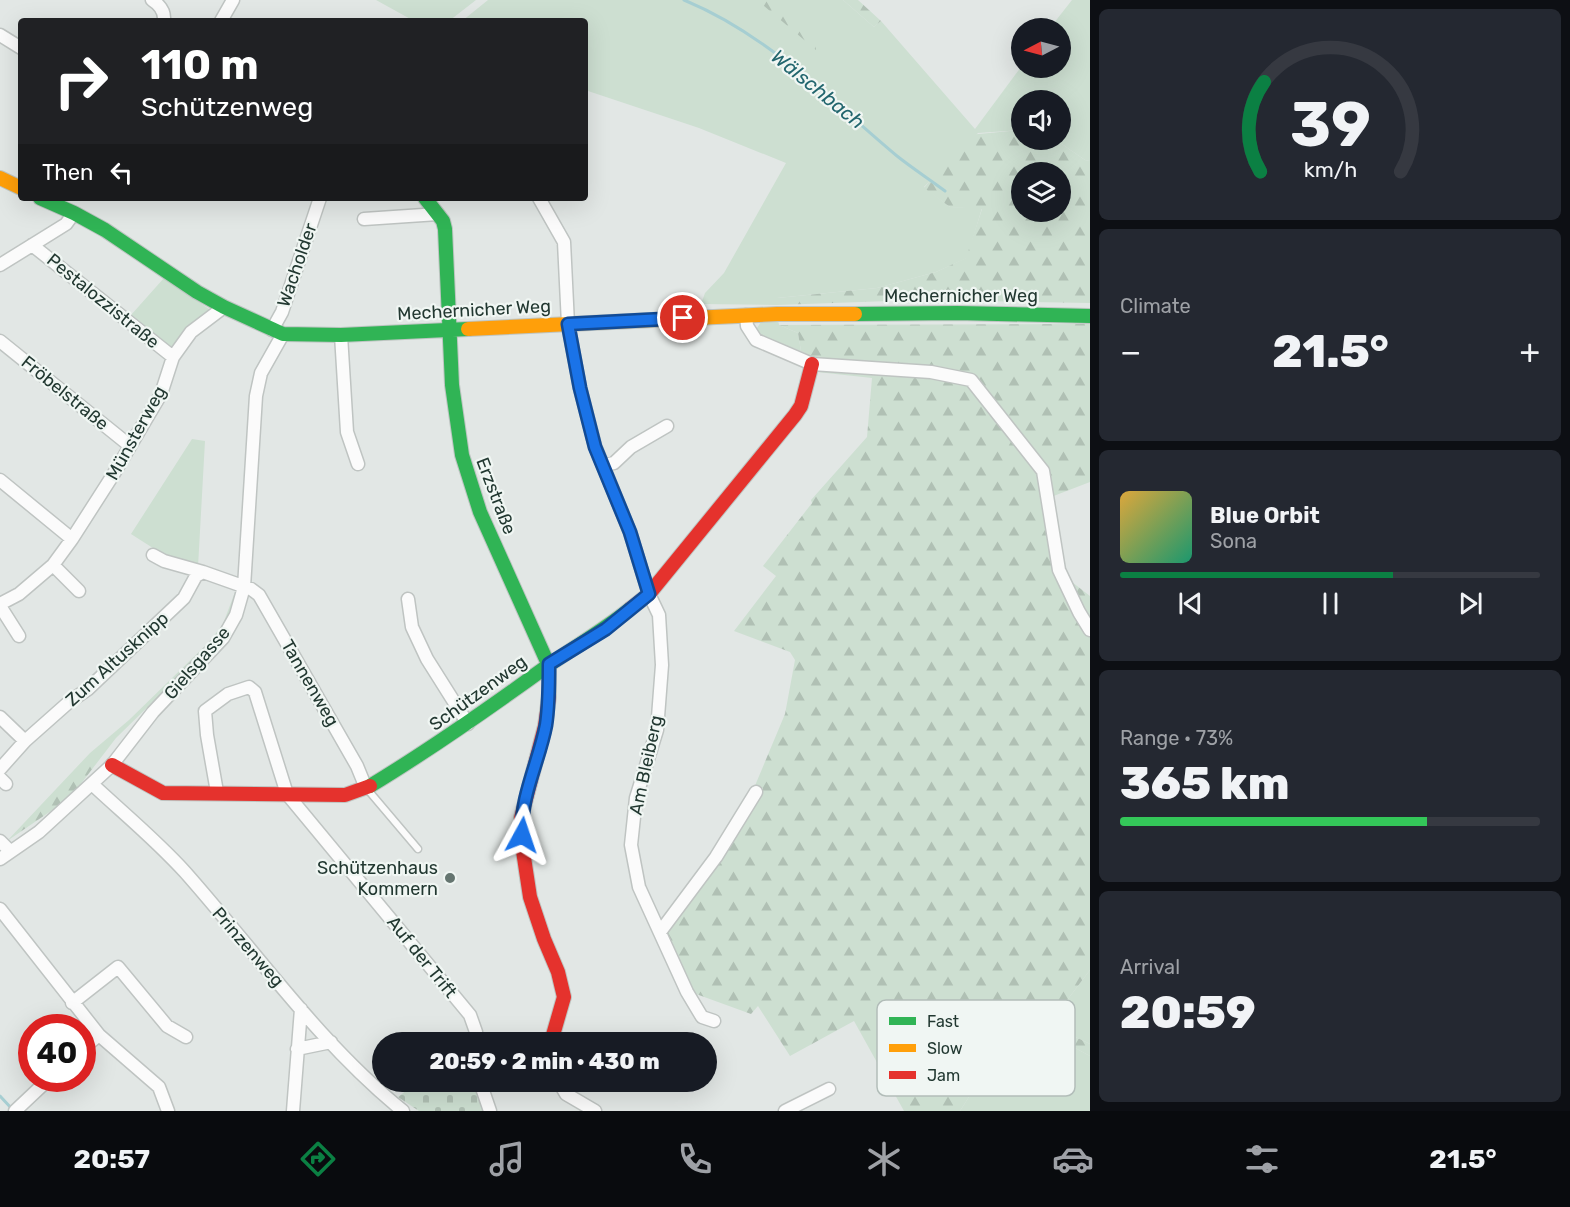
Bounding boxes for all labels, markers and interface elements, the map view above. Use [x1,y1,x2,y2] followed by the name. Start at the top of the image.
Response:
[1011,18,1071,78] north arrow
[1011,18,1071,222] map controls
[141,40,259,90] text: 110 m
[42,42,120,120] icon: right
[767,44,869,134] water label: Wälschbach
[1289,88,1371,162] text: 39
[1011,90,1071,150] button: sound
[141,91,313,123] text: Schützenweg
[105,156,138,189] icon: left
[1303,157,1357,182] text: km/h
[42,159,93,186] text: Then
[1011,162,1071,222] button: layers
[272,220,322,310] street label: Wacholder
[42,249,164,353] street label: Pestalozzistraße
[884,285,1038,307] street label: Mechernicher Weg
[657,292,708,343] pin
[1120,294,1191,318] text: Climate
[397,295,551,325] street label: Mechernicher Weg
[666,301,699,334] icon: arrive
[1272,325,1389,378] text: 21.5°
[1120,332,1141,371] text: −
[1519,332,1540,371] text: +
[17,351,113,435] street label: Fröbelstraße
[101,382,171,484] street label: Münsterweg
[471,455,521,537] street label: Erzstraße
[1210,502,1320,529] text: Blue Orbit
[1210,529,1257,553] text: Sona
[1174,587,1207,620] icon: previous
[1314,587,1347,620] icon: pause
[1454,587,1487,620] icon: next
[61,607,173,711] street label: Zum Altusknipp
[159,622,235,704] street label: Gielsgasse
[276,636,344,730] street label: Tannenweg
[425,650,531,736] street label: Schützenweg
[625,713,667,817] street label: Am Bleiberg
[1120,726,1233,750] text: Range · 73%
[1120,757,1289,810] text: 365 km
[490,803,554,867] position arrow
[317,857,438,900] place label: Schützenhaus Kommern
[443,871,457,885] marker: Schützenhaus Kommern
[207,903,289,991] street label: Prinzenweg
[382,912,462,1002] street label: Auf der Trift
[1120,955,1180,979] text: Arrival
[1120,986,1256,1039] text: 20:59
[877,1000,1075,1096] legend
[927,1012,959,1031] text: Fast
[18,1014,96,1092] speed limit sign: 40
[927,1039,963,1058] text: Slow
[429,1048,660,1075] text: 20:59 · 2 min · 430 m
[927,1066,960,1085] text: Jam
[297,1138,339,1180] icon: directions
[486,1138,528,1180] icon: music
[674,1138,716,1180] icon: phone
[863,1138,905,1180] icon: climate
[1052,1138,1094,1180] icon: car
[1241,1138,1283,1180] icon: filters
[73,1143,150,1175] text: 20:57
[1429,1143,1497,1175] text: 21.5°

